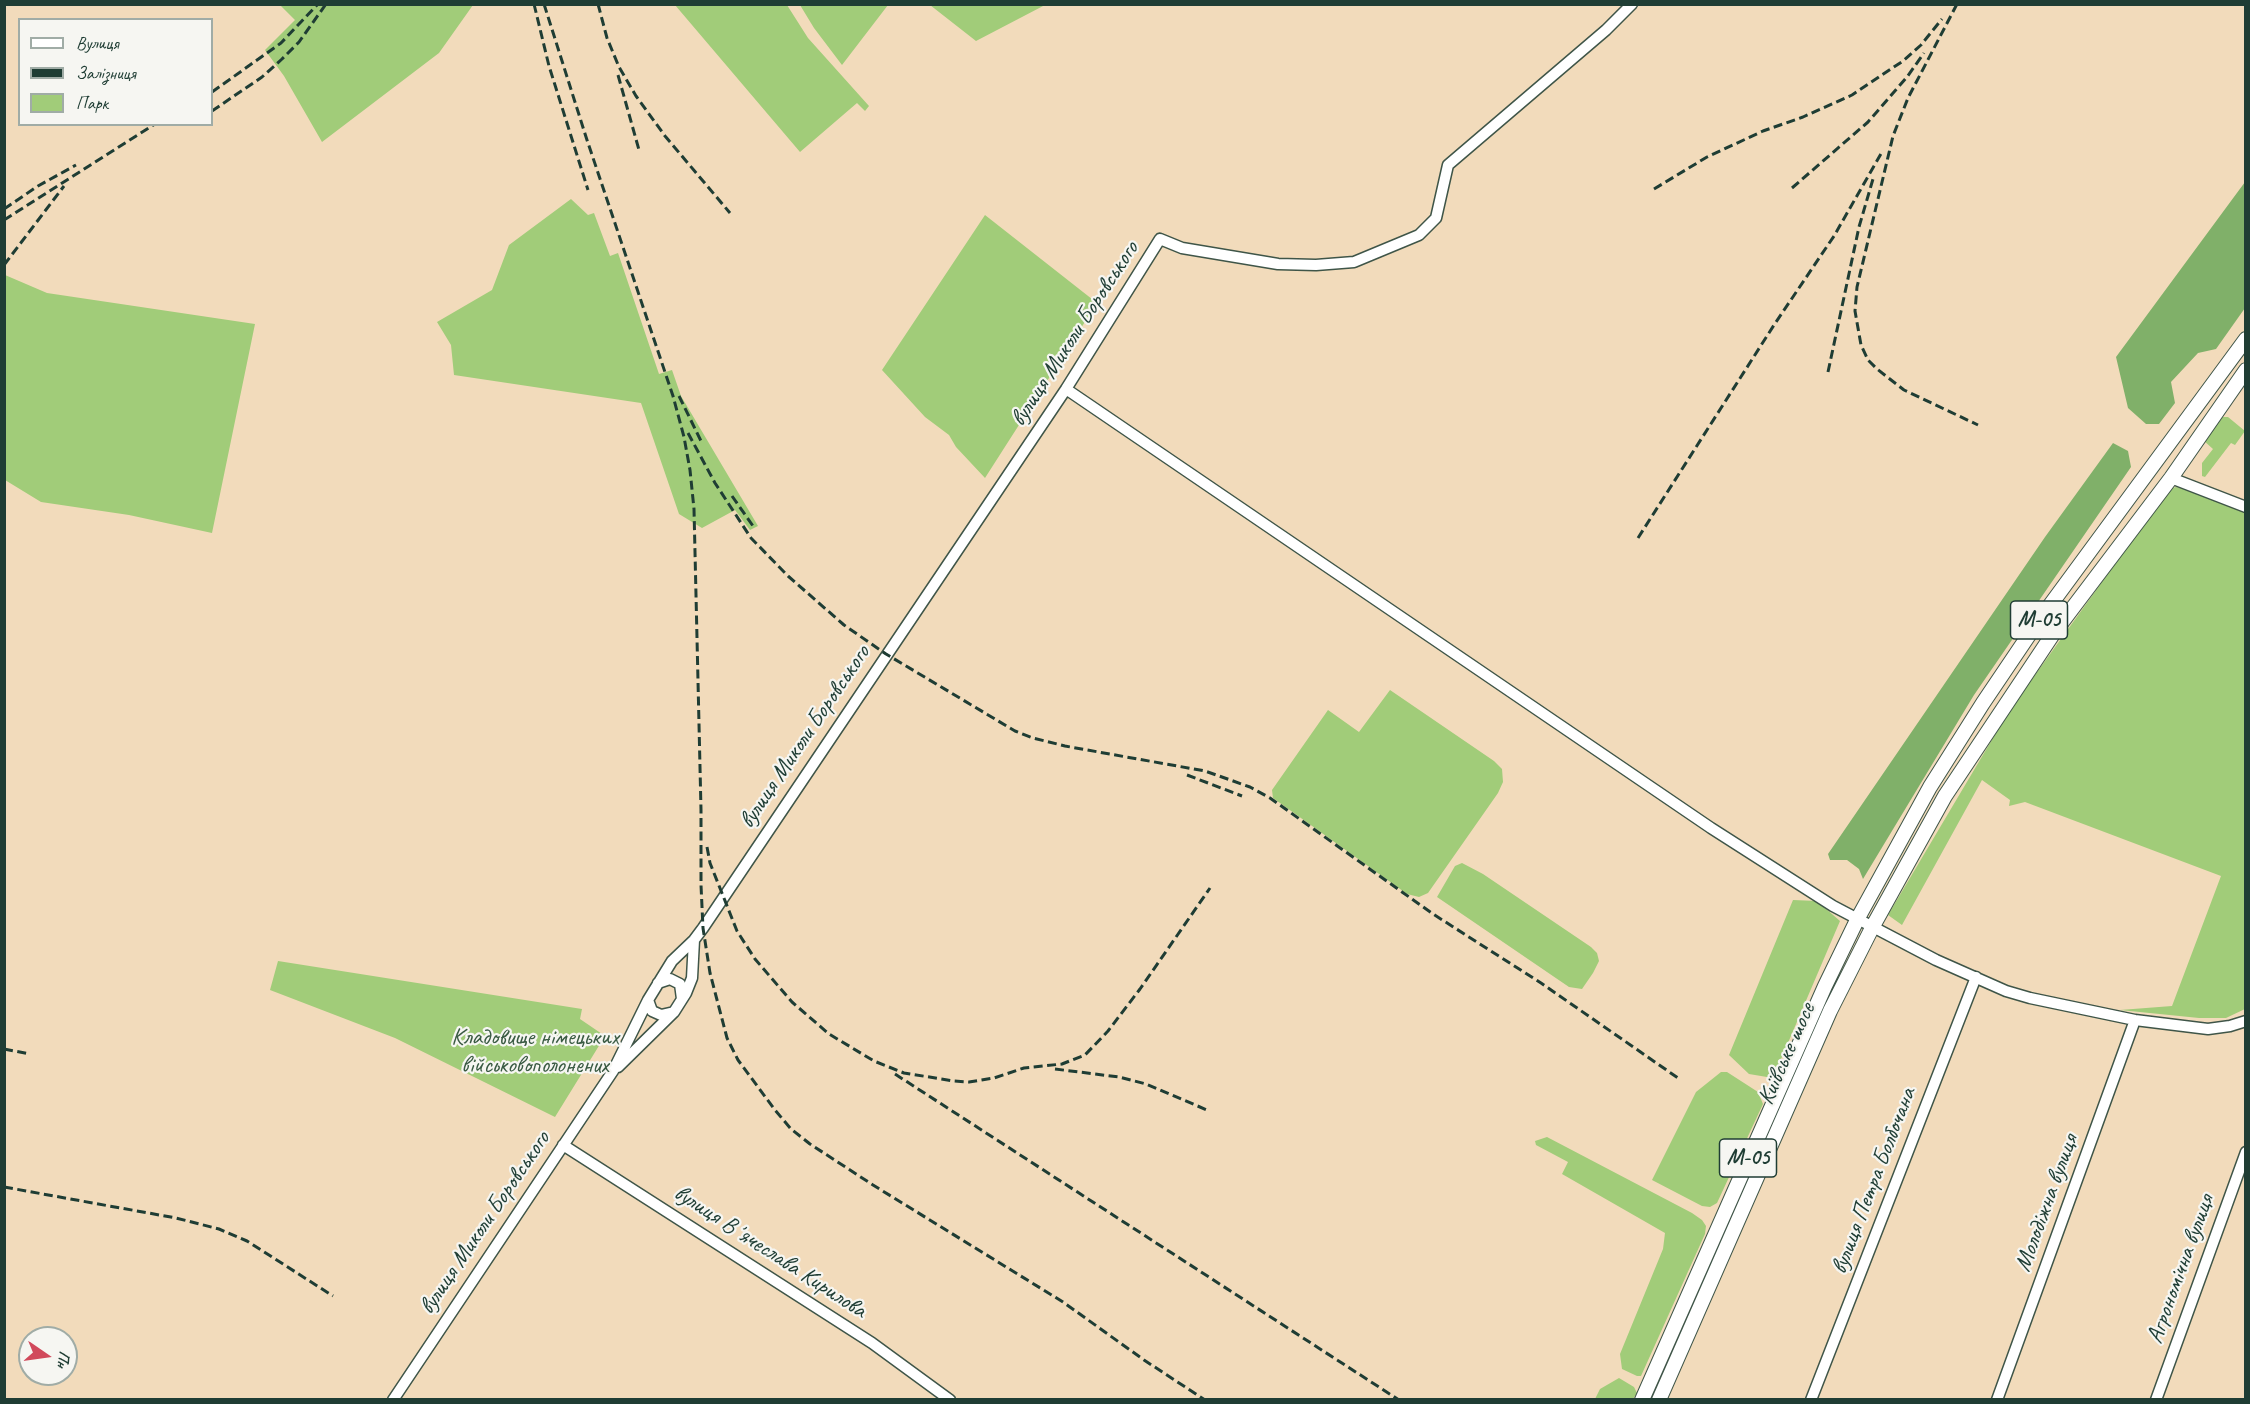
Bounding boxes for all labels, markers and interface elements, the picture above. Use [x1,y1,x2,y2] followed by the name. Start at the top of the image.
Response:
[18,18,213,126] legend
[76,32,119,54] text: Вулиця
[76,62,136,84] text: Залізниця
[76,92,108,114] text: Парк
[1004,236,1146,432] street label: вулиця Миколи Боровського
[2010,601,2068,639] road number: М-05
[733,640,877,834] street label: вулиця Миколи Боровського
[1752,999,1822,1109] street label: Київське шосе
[451,1024,619,1080] park label: Кладовище німецьких військовополонених
[1825,1084,1923,1278] street label: вулиця Петра Болбочана
[413,1126,557,1320] street label: вулиця Миколи Боровського
[2009,1131,2085,1275] street label: Молодіжна вулиця
[1720,1139,1776,1177] road number: М-05
[668,1179,872,1325] street label: вулиця Вʼячеслава Кирилова
[2141,1191,2221,1347] street label: Агрономічна вулиця
[18,1326,78,1386] north arrow
[52,1349,75,1370] text: Пн

